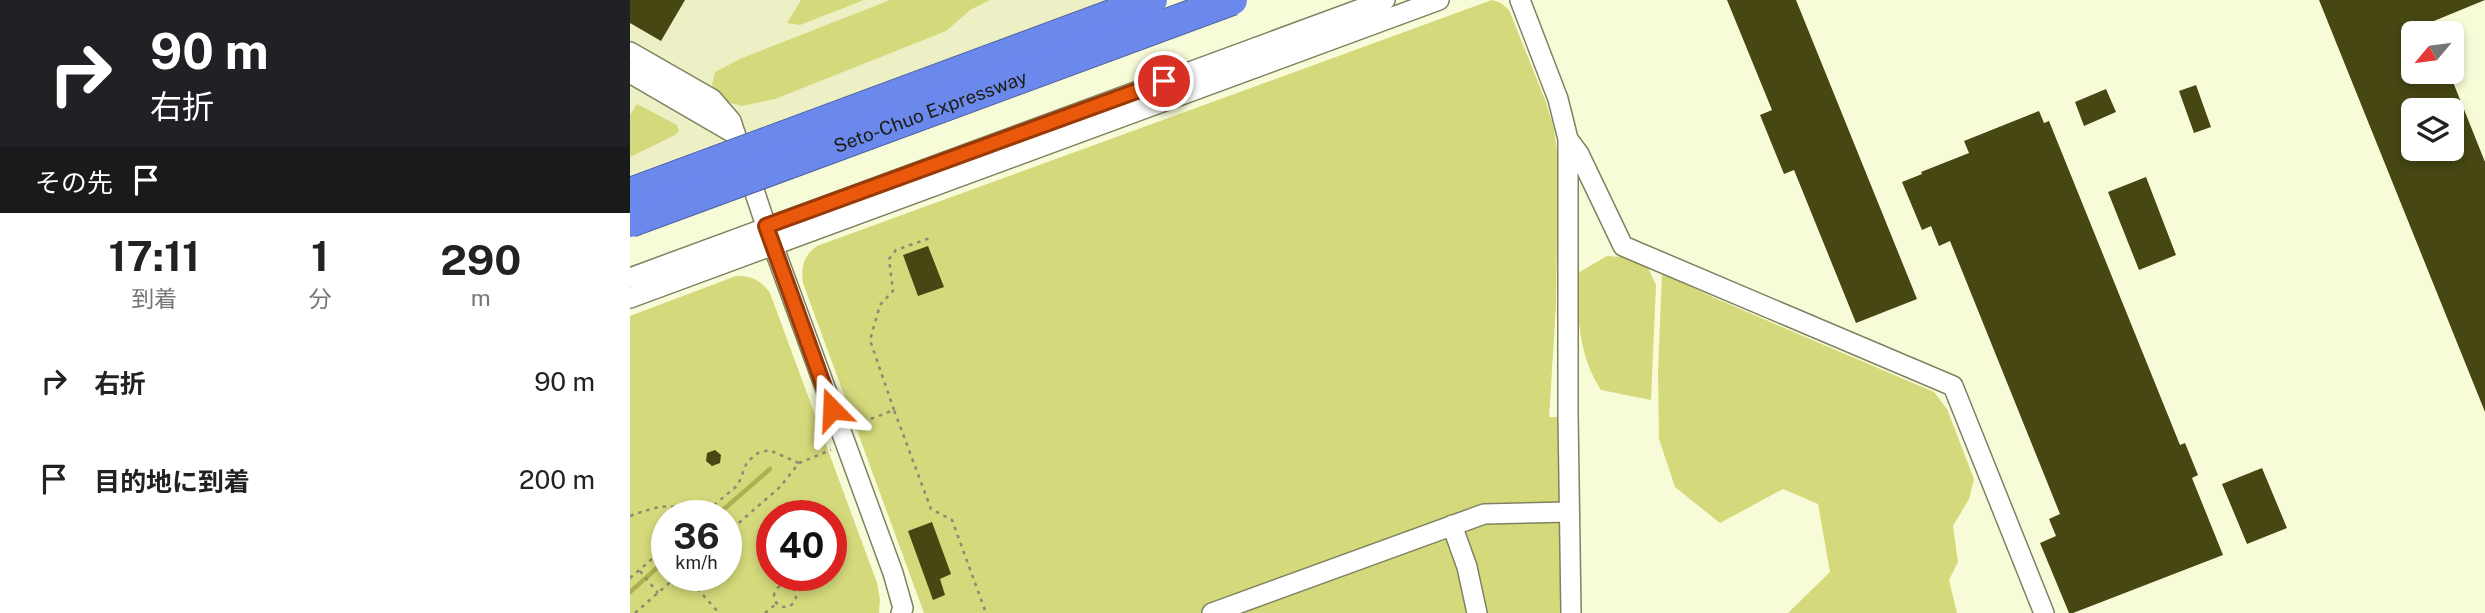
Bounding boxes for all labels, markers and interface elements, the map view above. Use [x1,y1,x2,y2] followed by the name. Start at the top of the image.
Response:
[2401,21,2464,84] north arrow
[2401,21,2464,161] map controls
[150,22,269,80] text: 90 m
[35,28,126,119] icon: right
[1134,51,1194,111] pin
[1145,62,1183,100] icon: arrive
[830,66,1030,157] street label: Seto-Chuo Expressway
[150,88,214,125] text: 右折
[2401,98,2464,161] button: layers
[127,161,165,199] icon: arrive
[35,167,113,198] text: その先
[109,231,200,280] text: 17:11
[311,231,329,280] text: 1
[440,235,521,284] text: 290
[471,284,491,311] text: m
[131,285,177,312] text: 到着
[309,285,332,312] text: 分
[35,362,73,400] icon: right
[534,366,595,397] text: 90 m
[94,368,146,399] text: 右折
[795,372,869,446] position arrow
[35,460,73,498] icon: arrive
[519,464,595,495] text: 200 m
[94,466,250,497] text: 目的地に到着
[756,500,847,591] speed limit sign: 40
[673,516,720,557] text: 36
[675,552,718,573] text: km/h

